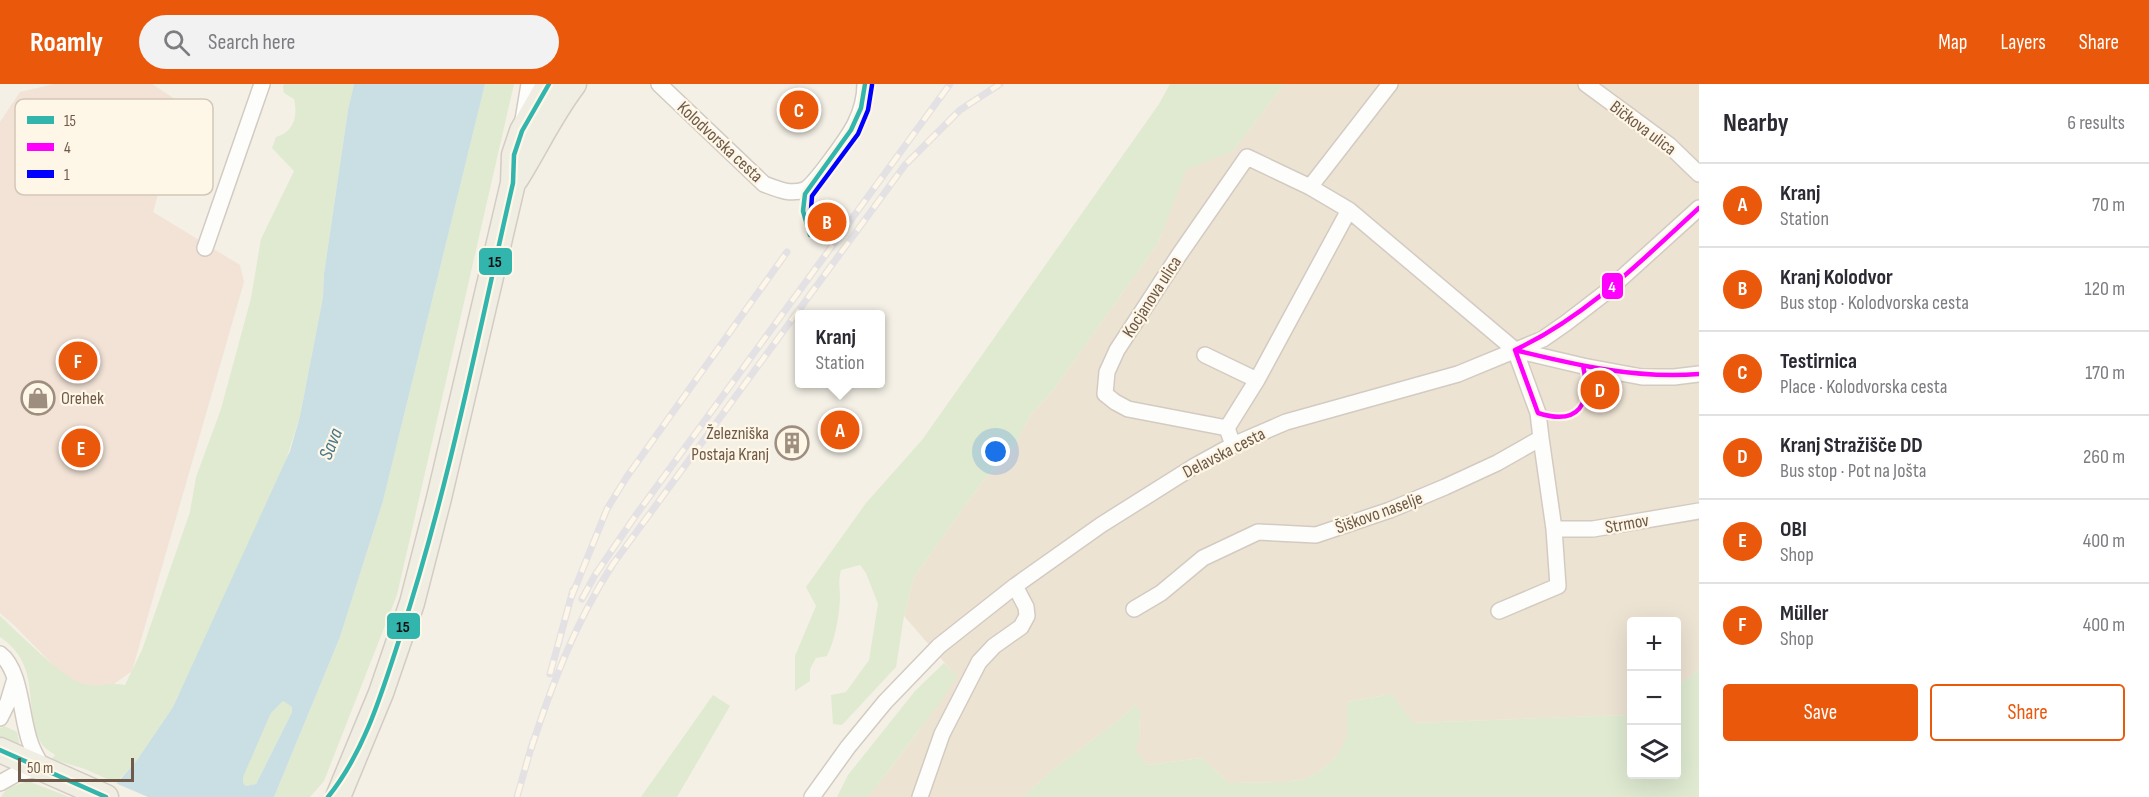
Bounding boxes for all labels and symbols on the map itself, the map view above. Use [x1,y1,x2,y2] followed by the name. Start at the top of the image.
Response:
[780,87,818,132] pin: C
[1606,96,1680,160] street label: Bičkova ulica
[673,97,767,187] street label: Kolodvorska cesta
[15,99,213,195] legend
[64,112,76,131] text: 15
[64,139,71,158] text: 4
[64,166,70,185] text: 1
[808,200,846,244] pin: B
[478,247,513,276] line badge: 15
[1118,252,1186,342] street label: Kocjanova ulica
[488,253,502,272] text: 15
[1601,272,1624,300] line badge: 4
[1608,278,1616,297] text: 4
[58,338,98,384] pin: F
[1580,368,1620,412] pin: D
[20,380,56,416] shop icon: Orehek
[61,388,104,409] place label: Orehek
[820,408,860,452] pin: A
[691,423,769,465] place label: Železniška Postaja Kranj
[1179,423,1269,483] street label: Delavska cesta
[314,425,348,463] water label: Sava
[774,425,810,461] building icon: Železniška Postaja Kranj
[62,426,100,470] pin: E
[981,437,1010,466] your location
[1333,488,1425,538] street label: Šiškovo naselje
[1603,510,1651,538] street label: Strmov
[386,612,421,640] line badge: 15
[396,618,410,637] text: 15
[18,755,134,782] scale bar

